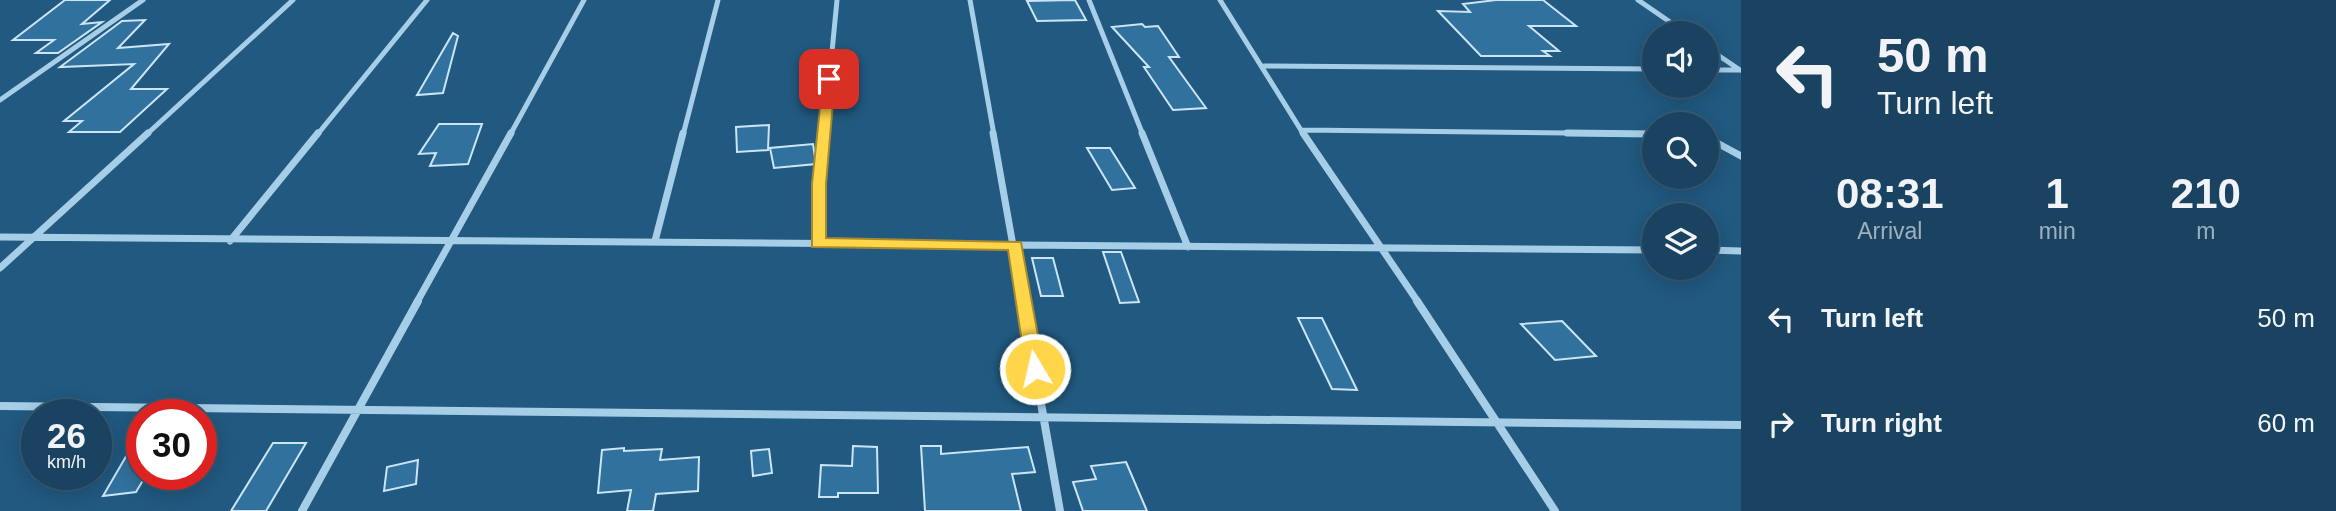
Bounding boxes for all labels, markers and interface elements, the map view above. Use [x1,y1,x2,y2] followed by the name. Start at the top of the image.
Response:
[1642,21,1719,280] map controls
[1642,21,1719,98] button: sound
[1762,28,1853,119] icon: left
[1877,28,1989,82] text: 50 m
[799,49,859,109] pin
[810,60,848,98] icon: arrive
[1877,85,1993,121] text: Turn left
[1642,112,1719,189] button: search
[1836,170,1944,217] text: 08:31
[2045,170,2069,217] text: 1
[2171,170,2241,217] text: 210
[1642,203,1719,280] button: layers
[1857,218,1922,244] text: Arrival
[2039,218,2076,244] text: min
[2196,218,2215,244] text: m
[1762,300,1800,338] icon: left
[1821,303,1923,333] text: Turn left
[2257,303,2315,333] text: 50 m
[998,332,1072,406] position arrow
[126,399,217,490] speed limit sign: 30
[1762,405,1800,443] icon: right
[1821,408,1942,438] text: Turn right
[2257,408,2315,438] text: 60 m
[47,416,86,455] text: 26
[47,452,86,472] text: km/h

